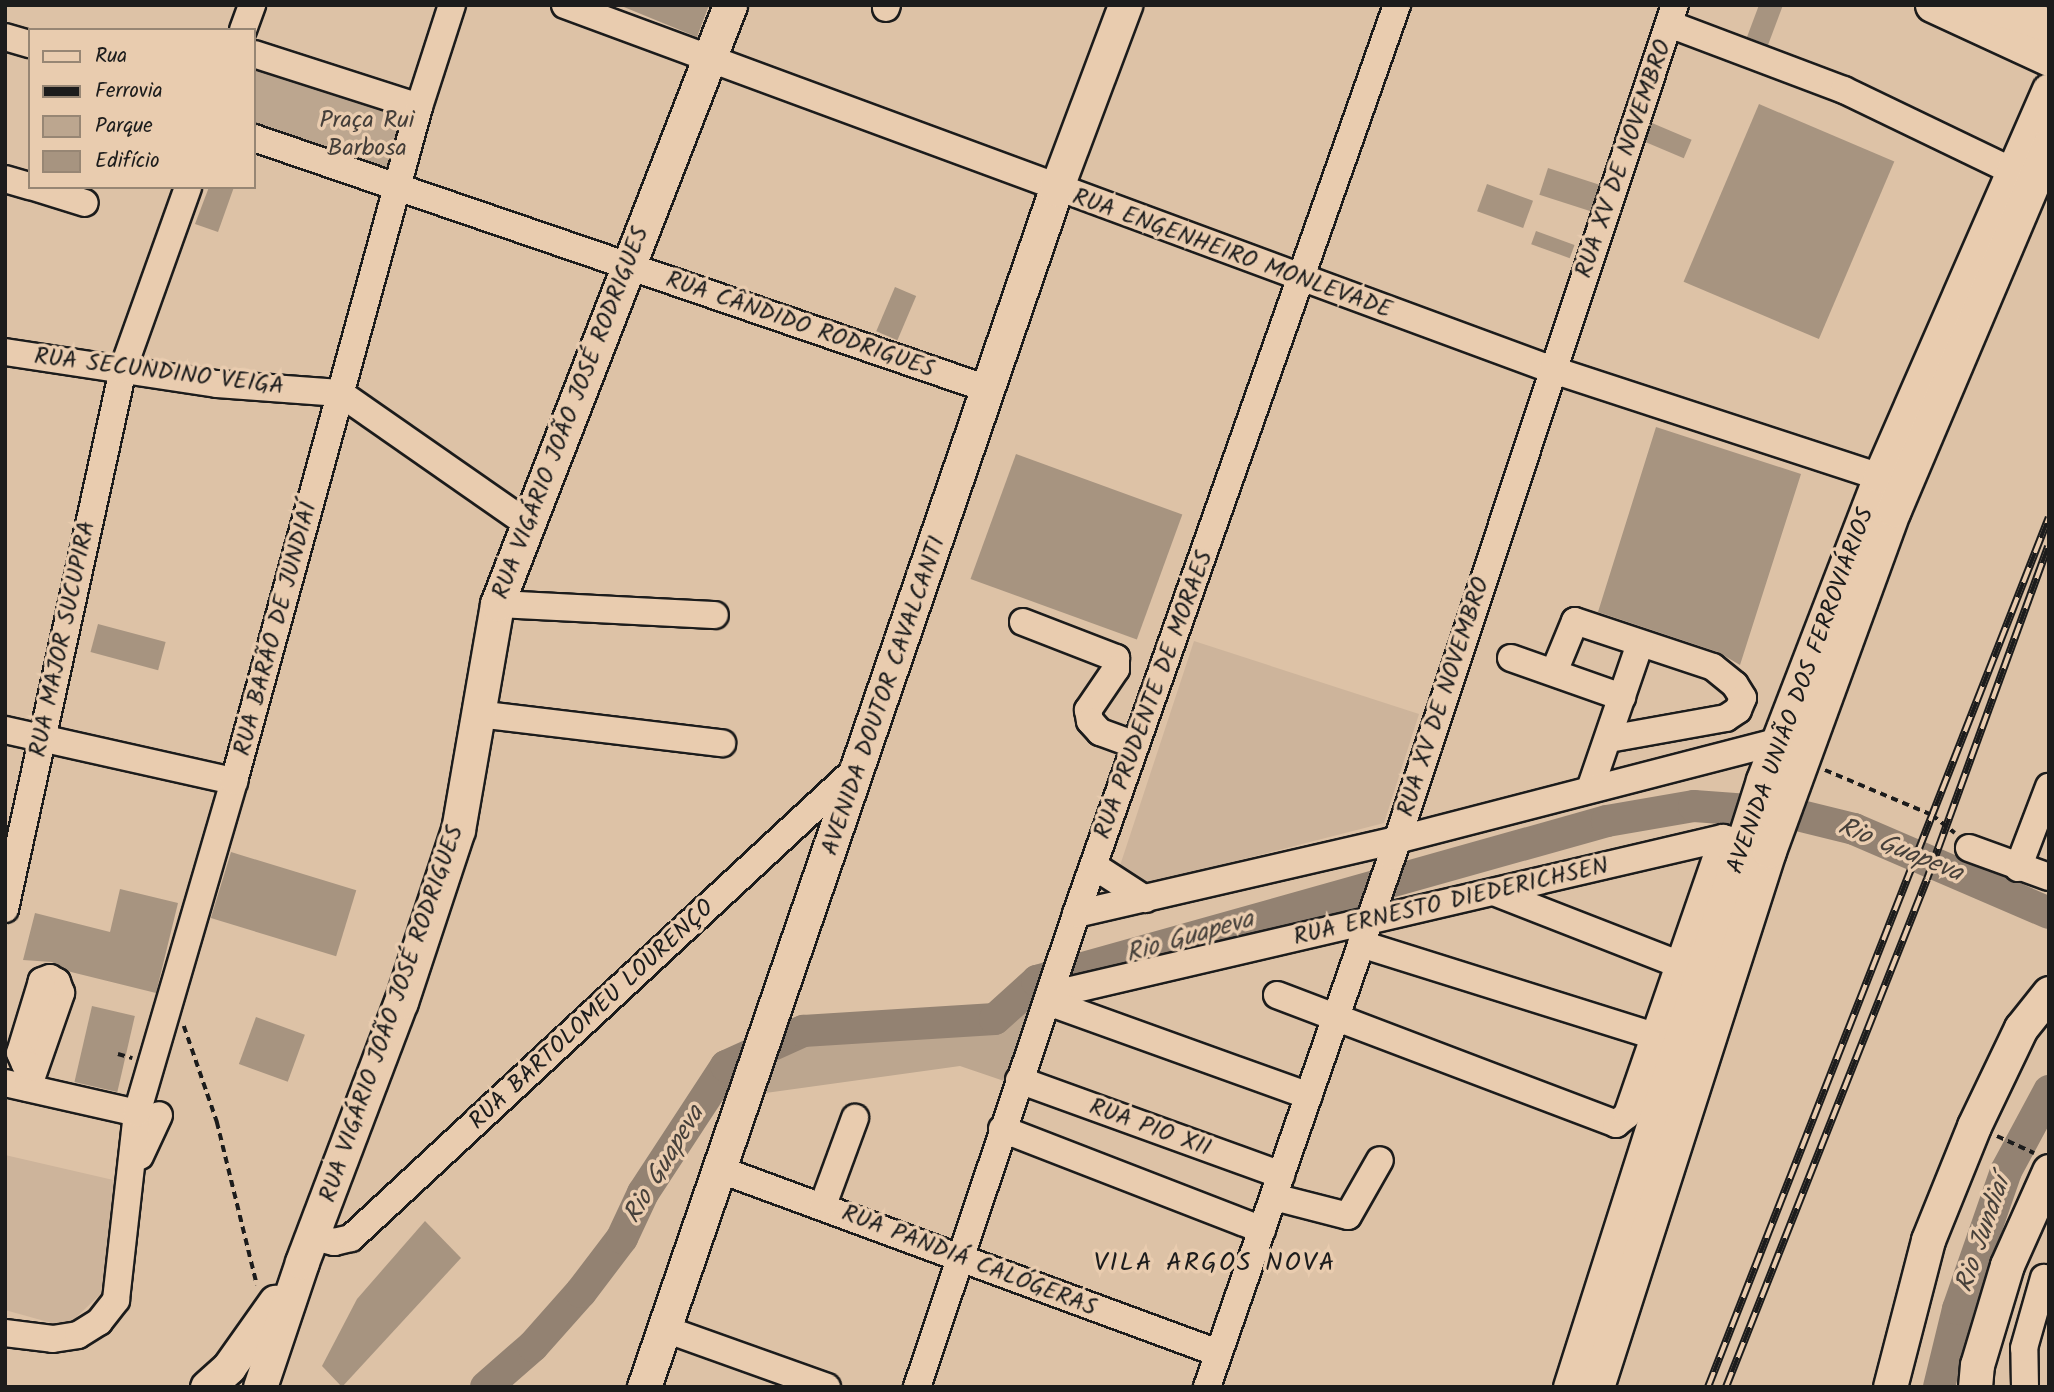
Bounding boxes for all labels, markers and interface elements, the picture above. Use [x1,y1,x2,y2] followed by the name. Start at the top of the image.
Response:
[28,28,256,189] legend
[1570,36,1678,282] street label: RUA XV DE NOVEMBRO
[95,40,127,73] text: Rua
[95,75,163,108] text: Ferrovia
[319,107,415,163] park label: Praça Rui Barbosa
[95,110,153,143] text: Parque
[95,145,160,178] text: Edifício
[1068,183,1396,325] street label: RUA ENGENHEIRO MONLEVADE
[487,223,655,603] street label: RUA VIGÁRIO JOÃO JOSÉ RODRIGUES
[662,265,938,385] street label: RUA CÂNDIDO RODRIGUES
[33,342,285,402] street label: RUA SECUNDINO VEIGA
[228,499,324,759] street label: RUA BARÃO DE JUNDIAÍ
[1721,504,1881,878] street label: AVENIDA UNIÃO DOS FERROVIÁRIOS
[24,518,102,760] street label: RUA MAJOR SUCUPIRA
[816,533,952,859] street label: AVENIDA DOUTOR CAVALCANTI
[1088,547,1220,843] street label: RUA PRUDENTE DE MORAES
[1392,574,1496,820] street label: RUA XV DE NOVEMBRO
[1833,812,1967,890] water label: Rio Guapeva
[314,822,470,1206] street label: RUA VIGÁRIO JOÃO JOSÉ RODRIGUES
[1291,852,1611,952] street label: RUA ERNESTO DIEDERICHSEN
[464,894,720,1136] street label: RUA BARTOLOMEU LOURENÇO
[1123,905,1257,971] water label: Rio Guapeva
[1085,1093,1215,1163] street label: RUA PIO XII
[618,1101,712,1229] water label: Rio Guapeva
[1950,1173,2018,1297] water label: Rio Jundiaí
[838,1199,1100,1323] street label: RUA PANDIÁ CALÓGERAS
[1096,1248,1334,1280] district label: VILA ARGOS NOVA

